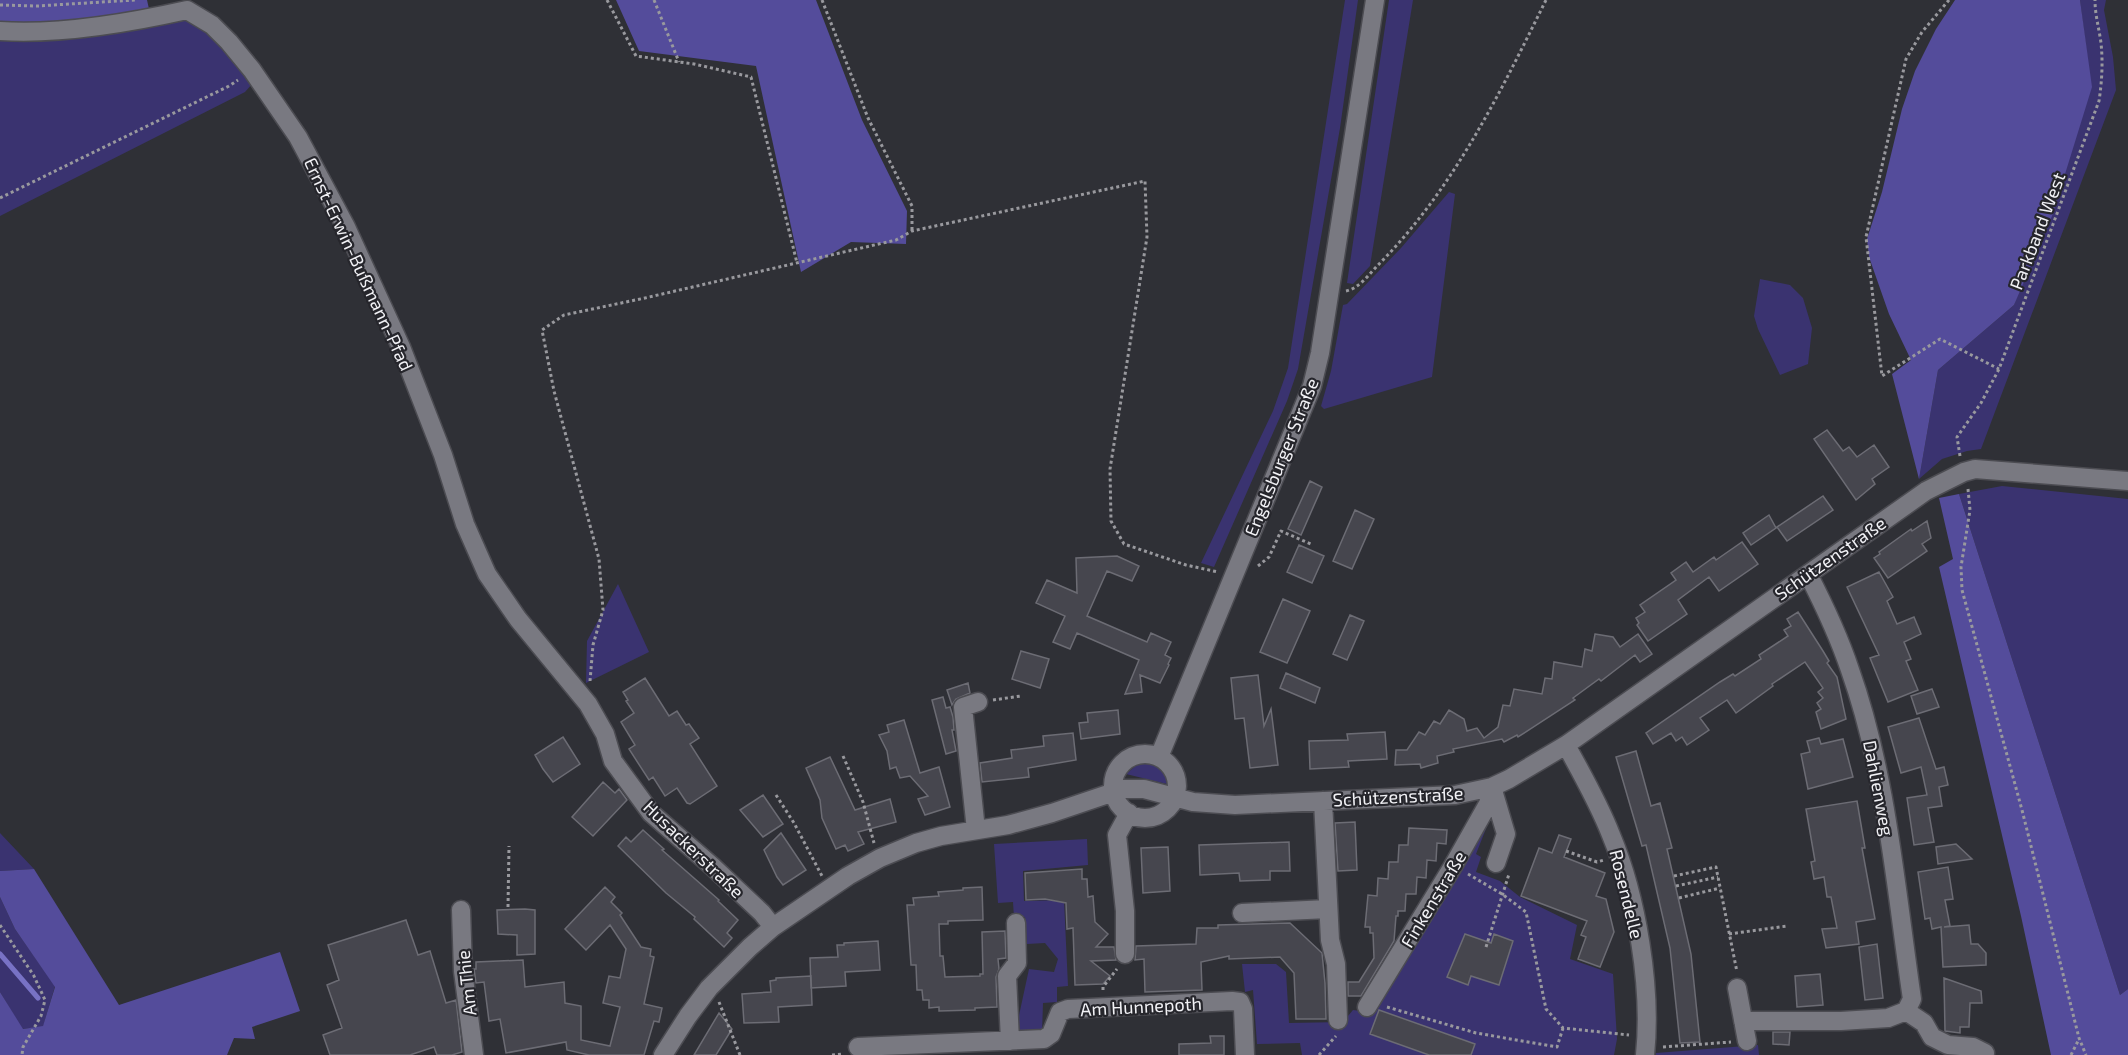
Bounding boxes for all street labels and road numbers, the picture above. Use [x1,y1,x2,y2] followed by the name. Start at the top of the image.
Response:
[300,154,418,374] street label: Ernst-Erwin-Bußmann-Pfad
[2005,169,2070,293] street label: Parkband West
[1239,375,1323,539] street label: Engelsburger Straße
[1770,512,1890,604] street label: Schützenstraße
[1859,738,1899,838] street label: Dahlienweg
[1332,782,1464,810] street label: Schützenstraße
[639,796,749,902] street label: Husackerstraße
[1396,847,1470,951] street label: Finkenstraße
[1605,847,1649,941] street label: Rosendelle
[452,949,480,1017] street label: Am Thie
[1080,992,1202,1020] street label: Am Hunnepoth

